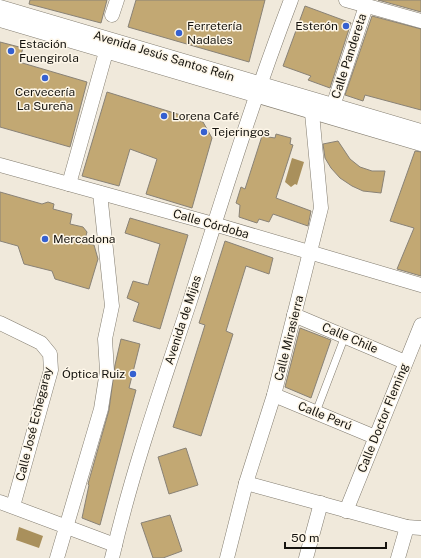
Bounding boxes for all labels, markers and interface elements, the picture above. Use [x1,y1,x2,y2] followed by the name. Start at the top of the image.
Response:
[329,12,369,100] street label: Calle Pandereta
[187,19,242,47] place label: Ferretería Nadales
[295,19,338,33] place label: Esterón
[341,21,351,31] marker: Esterón
[92,28,236,84] street label: Avenida Jesús Santos Reín
[174,28,184,38] marker: Ferretería Nadales
[19,37,79,65] place label: Estación Fuengirola
[6,46,16,56] marker: Estación Fuengirola
[40,73,50,83] marker: Cervecería La Sureña
[15,85,75,113] place label: Cervecería La Sureña
[172,109,240,123] place label: Lorena Café
[159,111,169,121] marker: Lorena Café
[212,125,270,139] place label: Tejeringos
[199,127,209,137] marker: Tejeringos
[171,206,251,242] street label: Calle Córdoba
[53,232,116,246] place label: Mercadona
[40,234,50,244] marker: Mercadona
[162,274,204,366] street label: Avenida de Mijas
[272,294,306,382] street label: Calle Mirasierra
[320,320,380,356] street label: Calle Chile
[355,361,411,475] street label: Calle Doctor Fleming
[13,365,55,483] street label: Calle José Echegaray
[62,367,125,381] place label: Óptica Ruiz
[128,369,138,379] marker: Óptica Ruiz
[296,399,354,433] street label: Calle Perú
[285,524,386,550] scale bar
[291,531,319,545] text: 50 m

